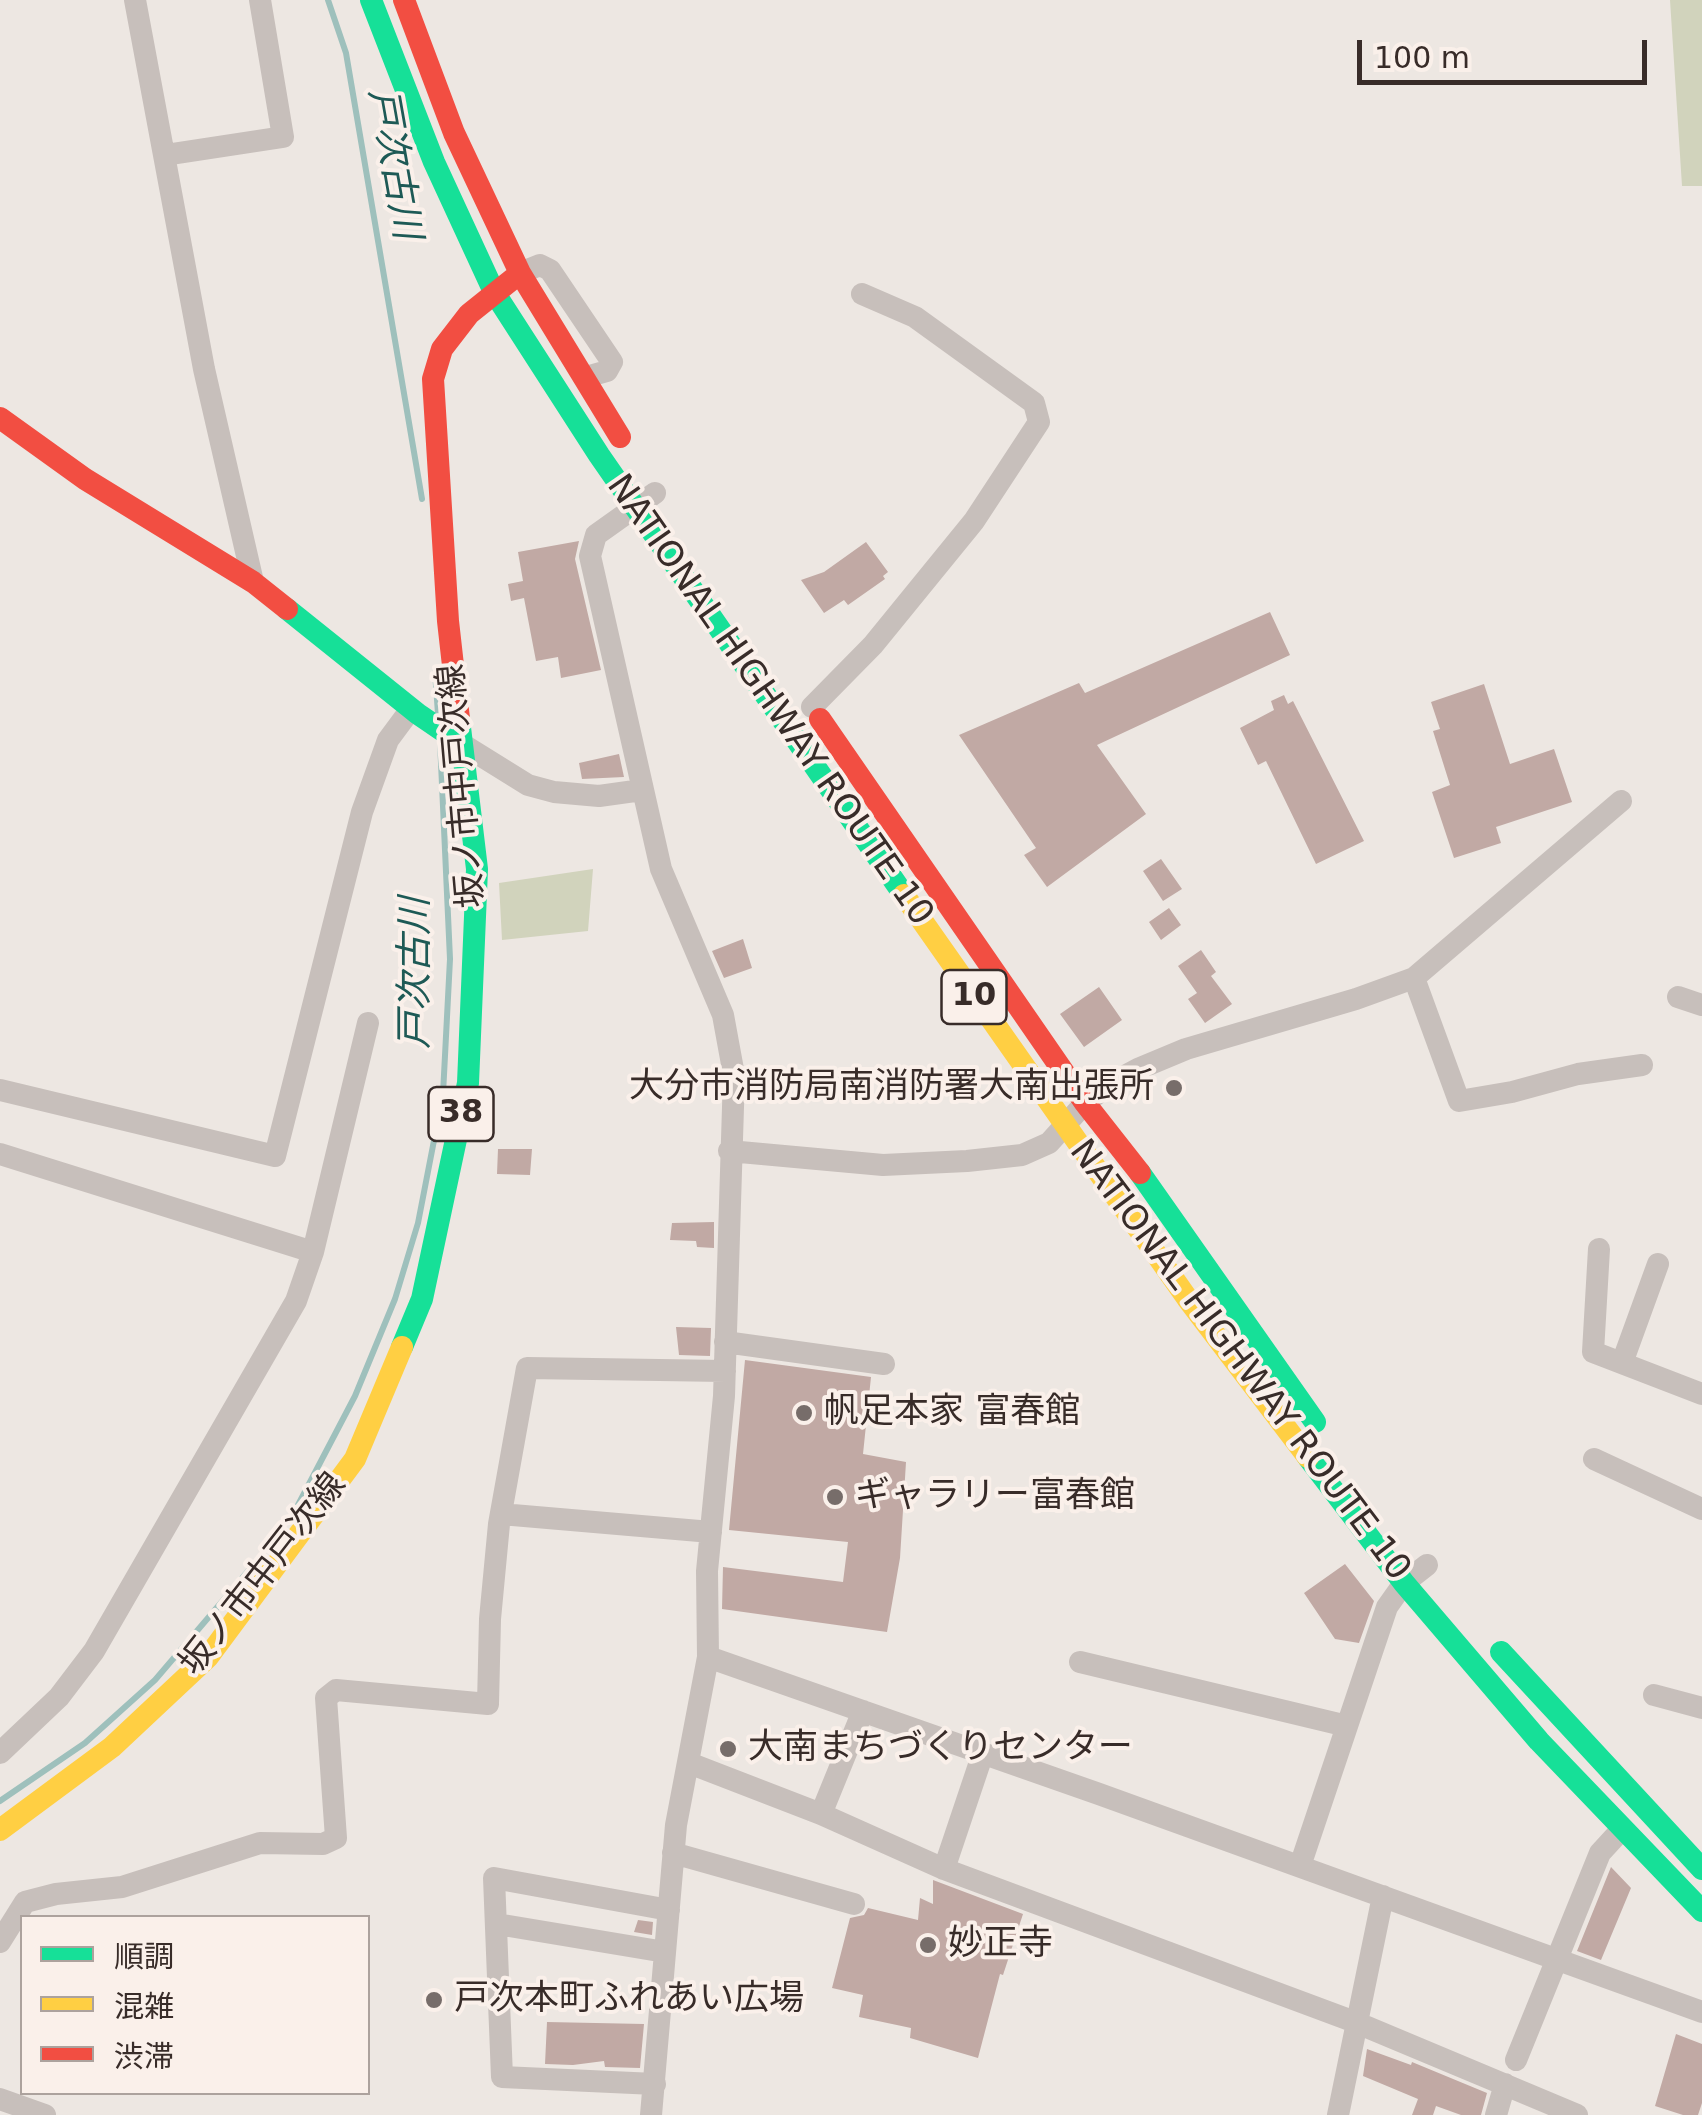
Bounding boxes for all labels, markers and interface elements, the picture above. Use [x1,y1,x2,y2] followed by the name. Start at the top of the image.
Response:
[1362,20,1652,82] scale bar
[1374,40,1470,75] text: 100 m
[357,85,429,243] water label: 戸次古川
[597,468,941,934] street label: NATIONAL HIGHWAY ROUTE 10
[431,662,495,910] street label: 坂ノ市中戸次線
[394,897,440,1049] water label: 戸次古川
[942,970,1006,1024] road number: 10
[629,1067,1154,1109] place label: 大分市消防局南消防署大南出張所
[1163,1077,1185,1099] marker: 大分市消防局南消防署大南出張所
[428,1087,494,1141] road number: 38
[1060,1133,1418,1589] street label: NATIONAL HIGHWAY ROUTE 10
[824,1392,1080,1434] place label: 帆足本家 富春館
[793,1402,815,1424] marker: 帆足本家 富春館
[172,1466,356,1684] street label: 坂ノ市中戸次線
[855,1476,1135,1518] place label: ギャラリー富春館
[824,1486,846,1508] marker: ギャラリー富春館
[748,1728,1133,1770] place label: 大南まちづくりセンター
[717,1738,739,1760] marker: 大南まちづくりセンター
[20,1915,370,2095] legend
[948,1924,1053,1966] place label: 妙正寺
[917,1934,939,1956] marker: 妙正寺
[114,1939,174,1974] text: 順調
[454,1979,804,2021] place label: 戸次本町ふれあい広場
[114,1989,174,2024] text: 混雑
[423,1989,445,2011] marker: 戸次本町ふれあい広場
[114,2039,174,2074] text: 渋滞

